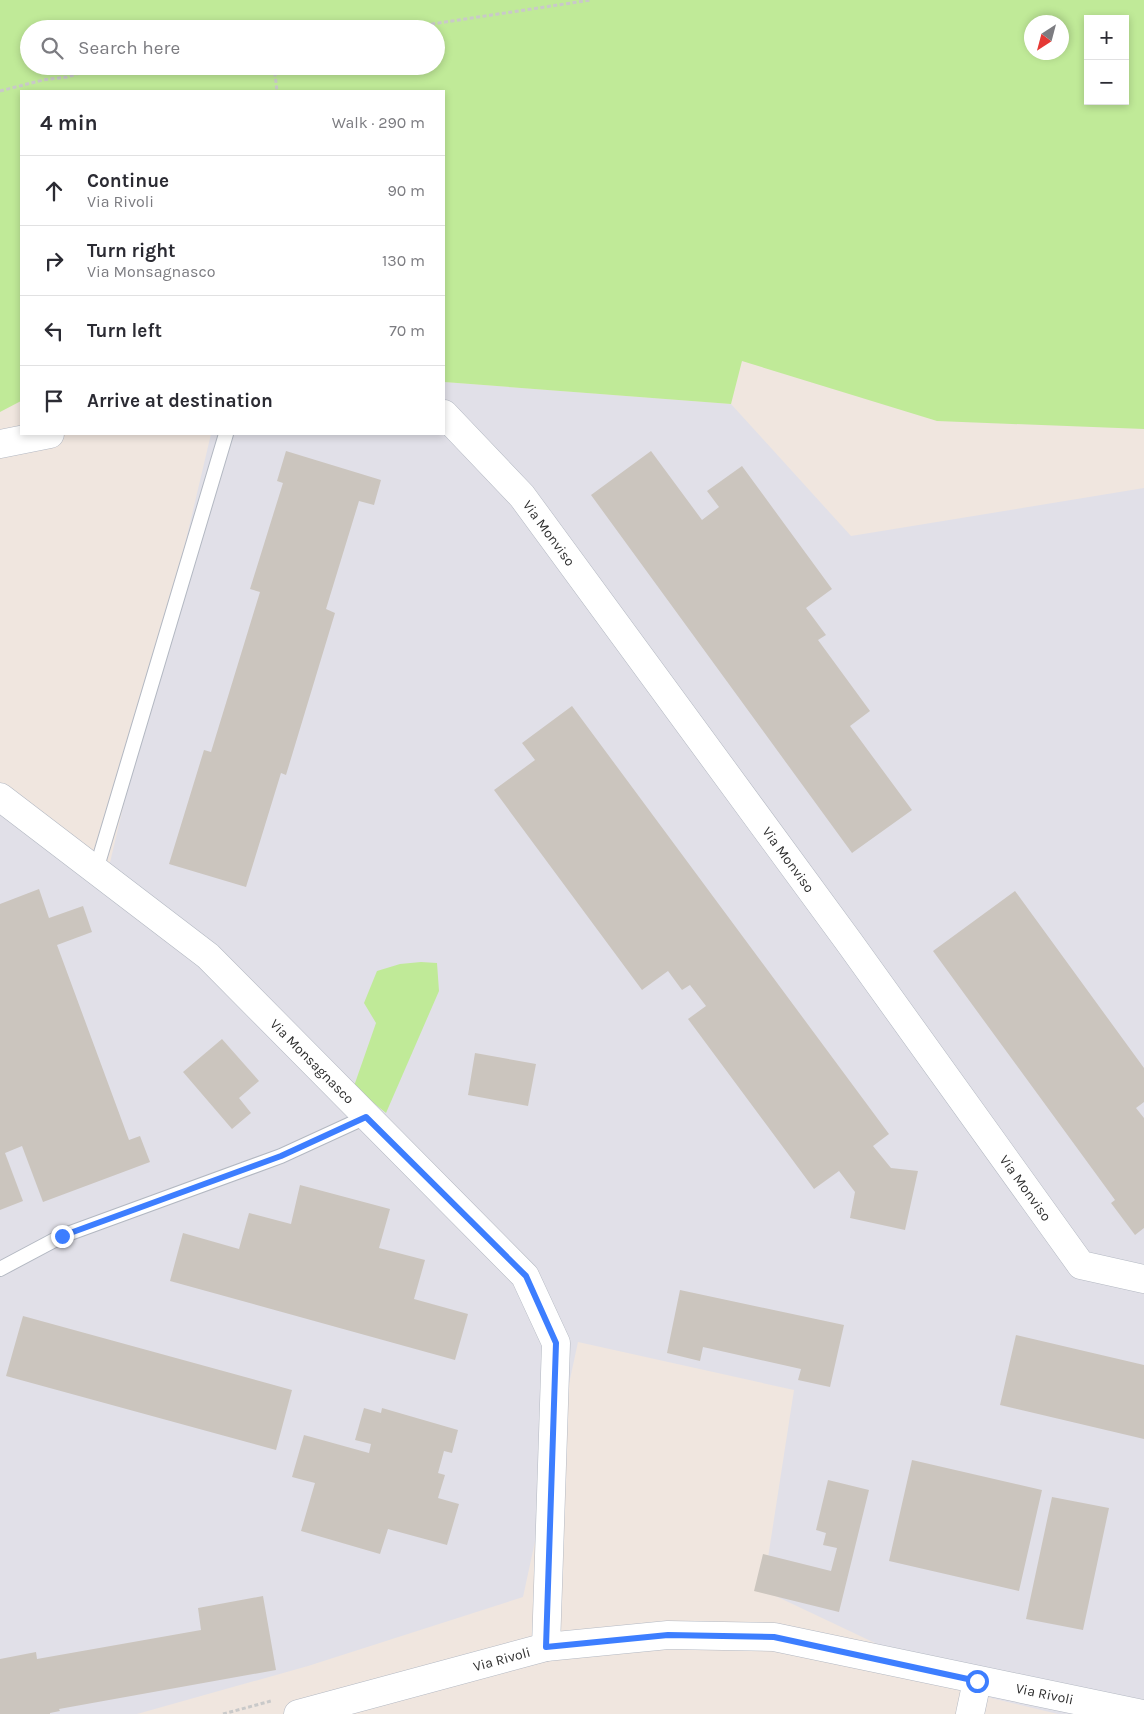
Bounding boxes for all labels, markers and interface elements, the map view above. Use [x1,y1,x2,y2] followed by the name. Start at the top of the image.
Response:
[1024,15,1069,60] north arrow
[1084,15,1129,105] map controls
[1084,15,1129,60] button: +
[20,20,445,75] search box
[38,34,66,62] icon: search
[78,37,180,59] text: Search here
[1084,60,1129,105] button: −
[40,111,98,135] text: 4 min
[332,113,425,132] text: Walk · 290 m
[87,170,169,192] text: Continue
[40,177,68,205] icon: ahead
[387,181,425,200] text: 90 m
[87,192,154,211] text: Via Rivoli
[87,240,176,262] text: Turn right
[40,247,68,275] icon: right
[382,251,425,270] text: 130 m
[87,262,215,281] text: Via Monsagnasco
[40,317,68,345] icon: left
[87,320,162,342] text: Turn left
[389,321,425,340] text: 70 m
[40,387,68,415] icon: arrive
[87,390,273,412] text: Arrive at destination
[519,497,578,569] street label: Via Monviso
[758,824,818,896] street label: Via Monviso
[266,1016,358,1108] street label: Via Monsagnasco
[996,1152,1055,1225] street label: Via Monviso
[51,1225,74,1248] route end
[471,1644,532,1675] street label: Via Rivoli
[966,1670,989,1693] route start
[1014,1680,1075,1708] street label: Via Rivoli

